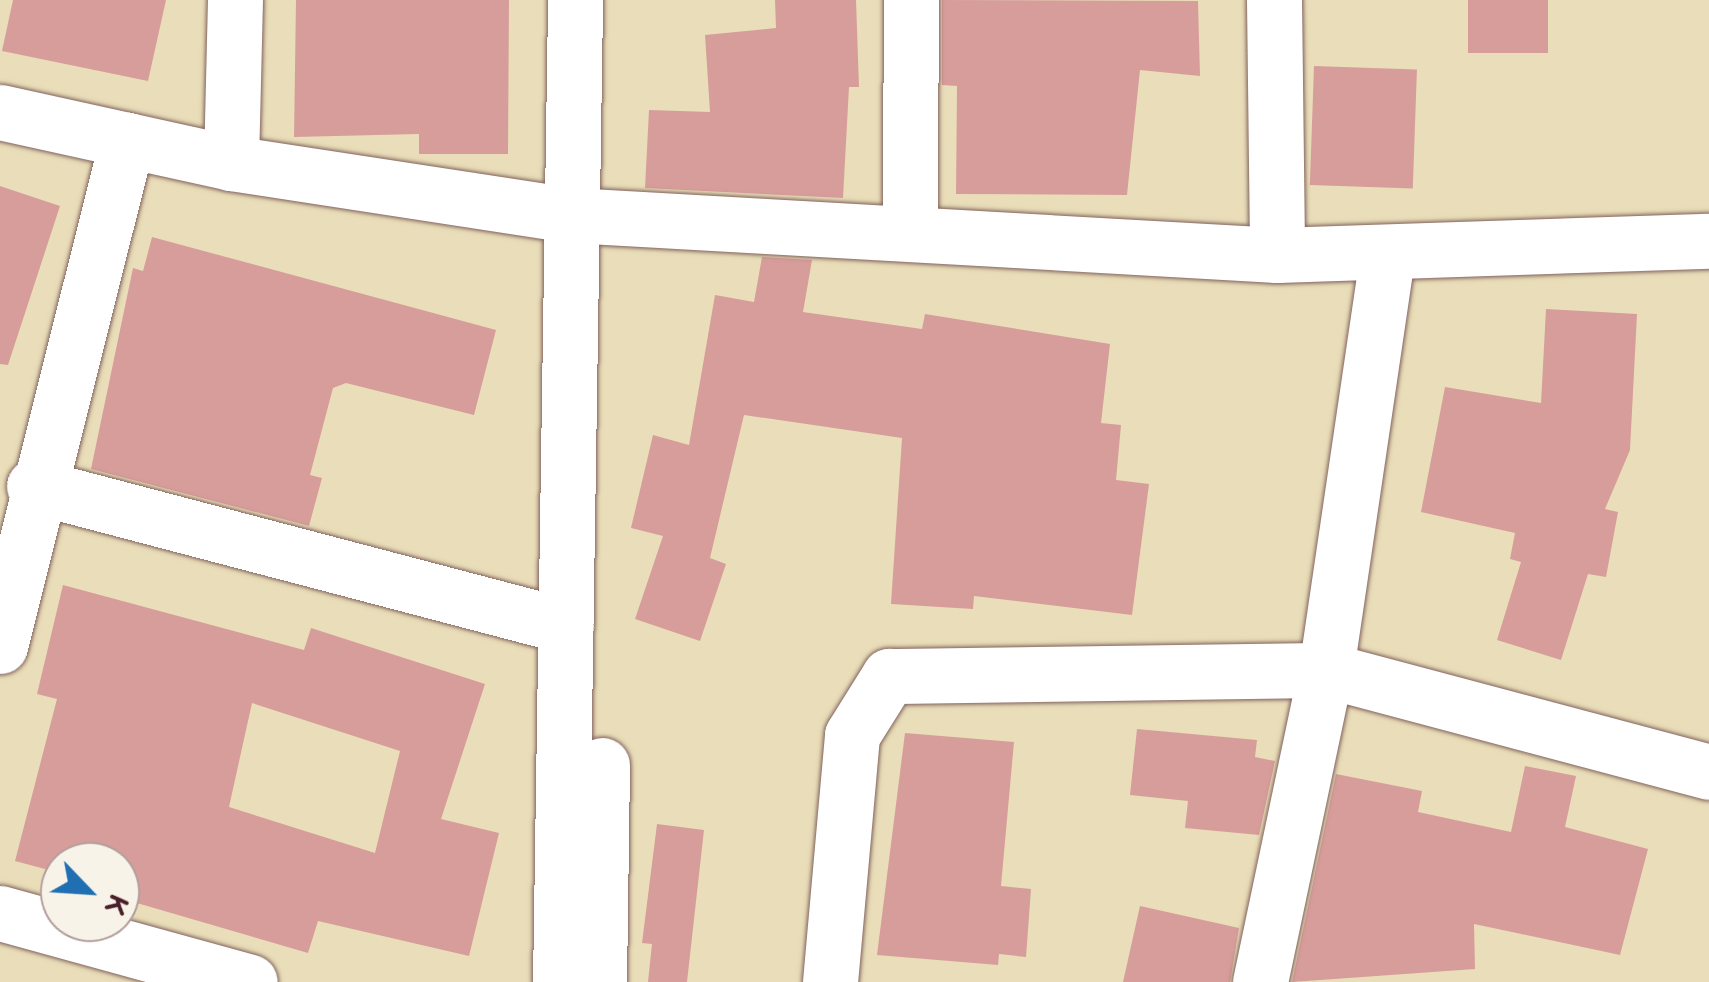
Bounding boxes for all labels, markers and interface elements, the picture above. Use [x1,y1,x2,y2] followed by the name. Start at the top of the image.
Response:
[40,842,140,942] north arrow
[97,888,135,920] text: K

